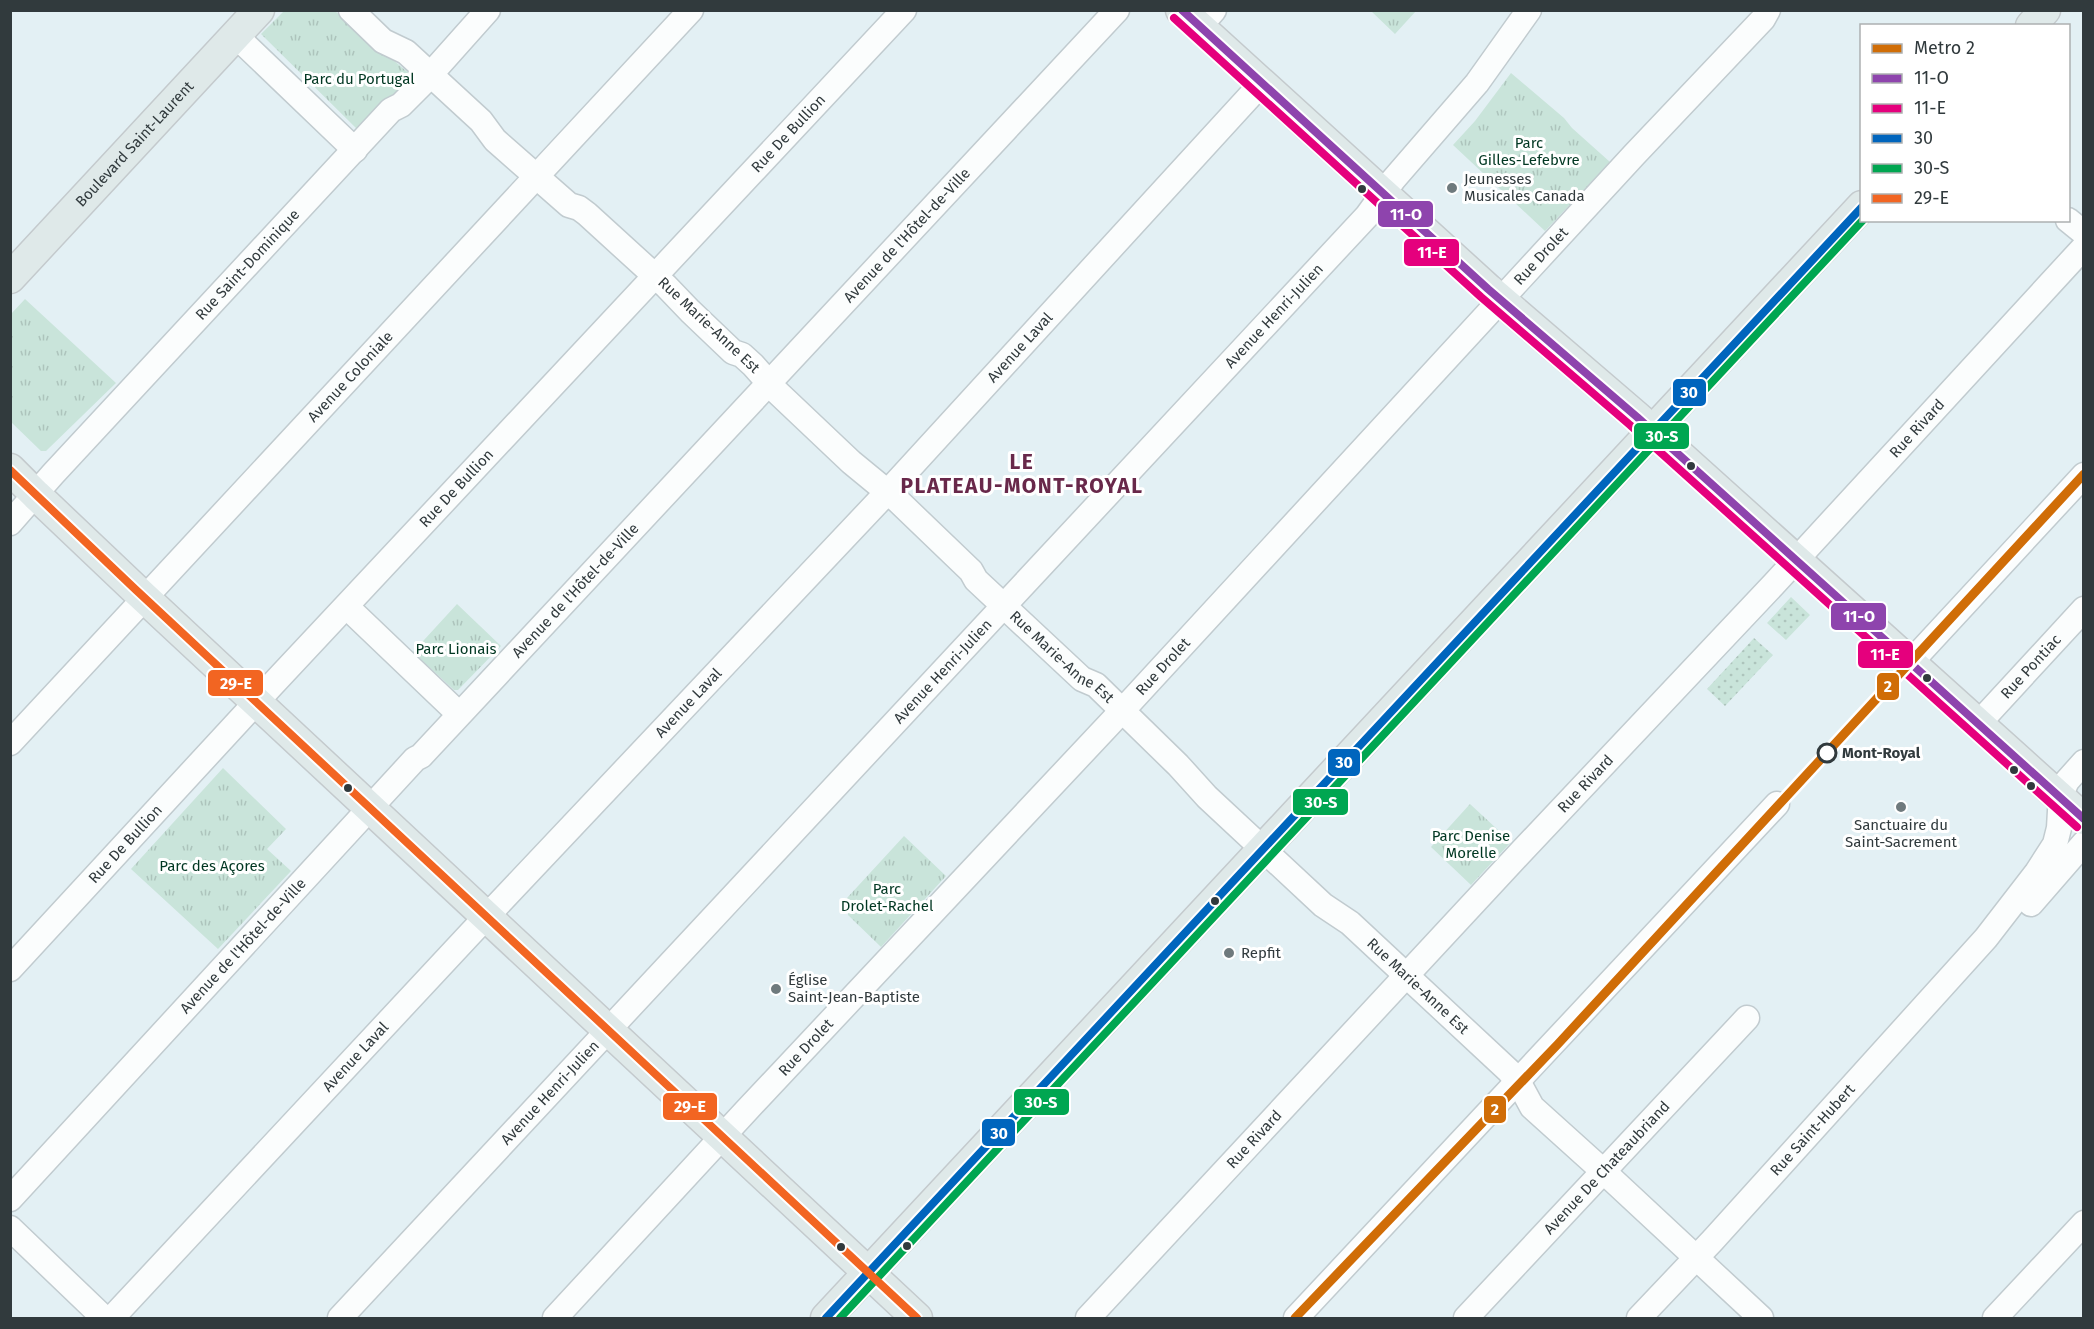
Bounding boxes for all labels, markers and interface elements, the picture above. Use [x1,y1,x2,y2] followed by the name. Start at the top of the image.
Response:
[1860,24,2070,222] legend
[1914,37,1975,59] text: Metro 2
[1914,67,1949,89] text: 11-O
[303,70,415,88] park label: Parc du Portugal
[72,77,198,210] street label: Boulevard Saint-Laurent
[748,91,829,176] street label: Rue De Bullion
[1914,97,1946,119] text: 11-E
[1914,127,1933,149] text: 30
[1478,134,1580,169] park label: Parc Gilles-Lefebvre
[1914,157,1950,179] text: 30-S
[840,164,974,306] street label: Avenue de l'Hôtel-de-Ville
[1464,170,1585,205] place label: Jeunesses Musicales Canada
[1445,181,1459,195] marker: Jeunesses Musicales Canada
[1356,183,1368,195] unlabelled marker
[1914,187,1949,209] text: 29-E
[1377,200,1434,228] line badge: 11-O
[192,205,303,324] street label: Rue Saint-Dominique
[1390,205,1422,224] text: 11-O
[1510,223,1572,289] street label: Rue Drolet
[1403,238,1460,267] line badge: 11-E
[1417,243,1447,262] text: 11-E
[1221,260,1327,372] street label: Avenue Henri-Julien
[654,273,764,377] street label: Rue Marie-Anne Est
[983,308,1057,386] street label: Avenue Laval
[304,328,397,426] street label: Avenue Coloniale
[1672,378,1707,407] line badge: 30
[1679,383,1698,402] text: 30
[1886,396,1948,461] street label: Rue Rivard
[1633,422,1690,450] line badge: 30-S
[1645,427,1678,446] text: 30-S
[415,445,497,531] street label: Rue De Bullion
[901,449,1143,499] district label: LE PLATEAU-MONT-ROYAL
[1685,460,1697,472] unlabelled marker
[508,520,642,662] street label: Avenue de l'Hôtel-de-Ville
[1830,602,1887,631] line badge: 11-O
[1006,607,1118,707] street label: Rue Marie-Anne Est
[1843,607,1875,626] text: 11-O
[890,615,996,727] street label: Avenue Henri-Julien
[1997,631,2065,702] street label: Rue Pontiac
[1132,634,1194,699] street label: Rue Drolet
[415,640,497,658] park label: Parc Lionais
[1857,640,1914,669] line badge: 11-E
[1870,645,1900,664] text: 11-E
[651,664,726,741] street label: Avenue Laval
[207,669,264,697] line badge: 29-E
[1876,672,1900,701] line badge: 2
[1921,672,1933,684] unlabelled marker
[220,674,252,693] text: 29-E
[1884,677,1892,696] text: 2
[1817,743,1837,763] marker: Mont-Royal
[1842,744,1921,762] place label: Mont-Royal
[1327,748,1361,777] line badge: 30
[1554,751,1617,816] street label: Rue Rivard
[1334,753,1353,772] text: 30
[2008,764,2020,776] unlabelled marker
[2025,780,2037,792] unlabelled marker
[342,782,354,794] unlabelled marker
[1292,788,1349,816] line badge: 30-S
[1304,793,1337,812] text: 30-S
[1894,800,1908,814] marker: Sanctuaire du Saint-Sacrement
[85,801,166,887] street label: Rue De Bullion
[1845,816,1958,851] place label: Sanctuaire du Saint-Sacrement
[1432,827,1510,862] park label: Parc Denise Morelle
[159,857,265,875] park label: Parc des Açores
[176,875,310,1017] street label: Avenue de l'Hôtel-de-Ville
[841,880,934,915] park label: Parc Drolet-Rachel
[1209,895,1221,907] unlabelled marker
[1363,934,1473,1038] street label: Rue Marie-Anne Est
[1241,944,1282,962] place label: Repfit
[1222,946,1236,960] marker: Repfit
[788,971,920,1006] place label: Église Saint-Jean-Baptiste
[769,982,783,996] marker: Église Saint-Jean-Baptiste
[775,1015,837,1080] street label: Rue Drolet
[319,1018,393,1095] street label: Avenue Laval
[497,1037,603,1149] street label: Avenue Henri-Julien
[1766,1080,1859,1179] street label: Rue Saint-Hubert
[1013,1088,1070,1116] line badge: 30-S
[662,1092,718,1121] line badge: 29-E
[1024,1093,1057,1112] text: 30-S
[1483,1095,1507,1124] line badge: 2
[674,1097,706,1116] text: 29-E
[1540,1097,1674,1238] street label: Avenue De Chateaubriand
[1491,1100,1499,1119] text: 2
[1223,1106,1286,1172] street label: Rue Rivard
[981,1118,1016,1147] line badge: 30
[989,1124,1008,1143] text: 30
[901,1240,913,1252] unlabelled marker
[835,1241,847,1253] unlabelled marker

